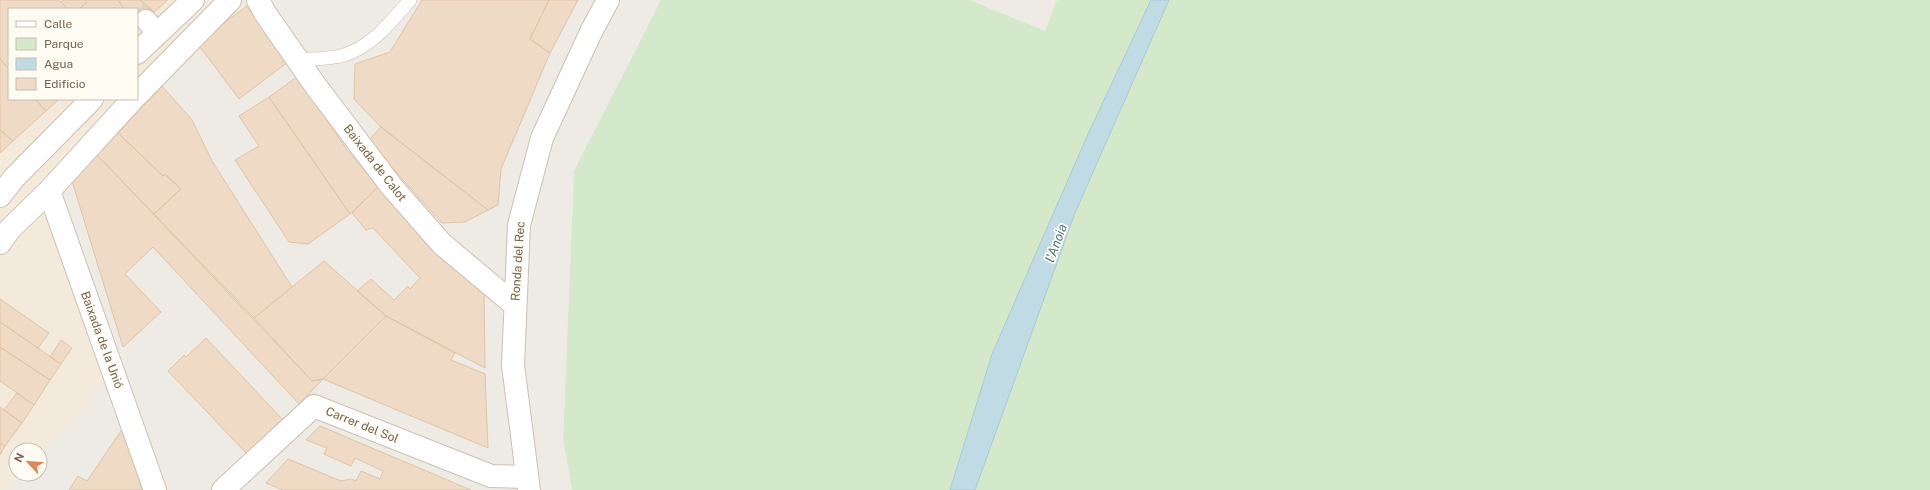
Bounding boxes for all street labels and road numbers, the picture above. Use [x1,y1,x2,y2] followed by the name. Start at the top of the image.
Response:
[341,122,409,204] street label: Baixada de Calot
[508,221,528,301] street label: Ronda del Rec
[78,289,126,391] street label: Baixada de la Unió
[324,404,401,446] street label: Carrer del Sol

